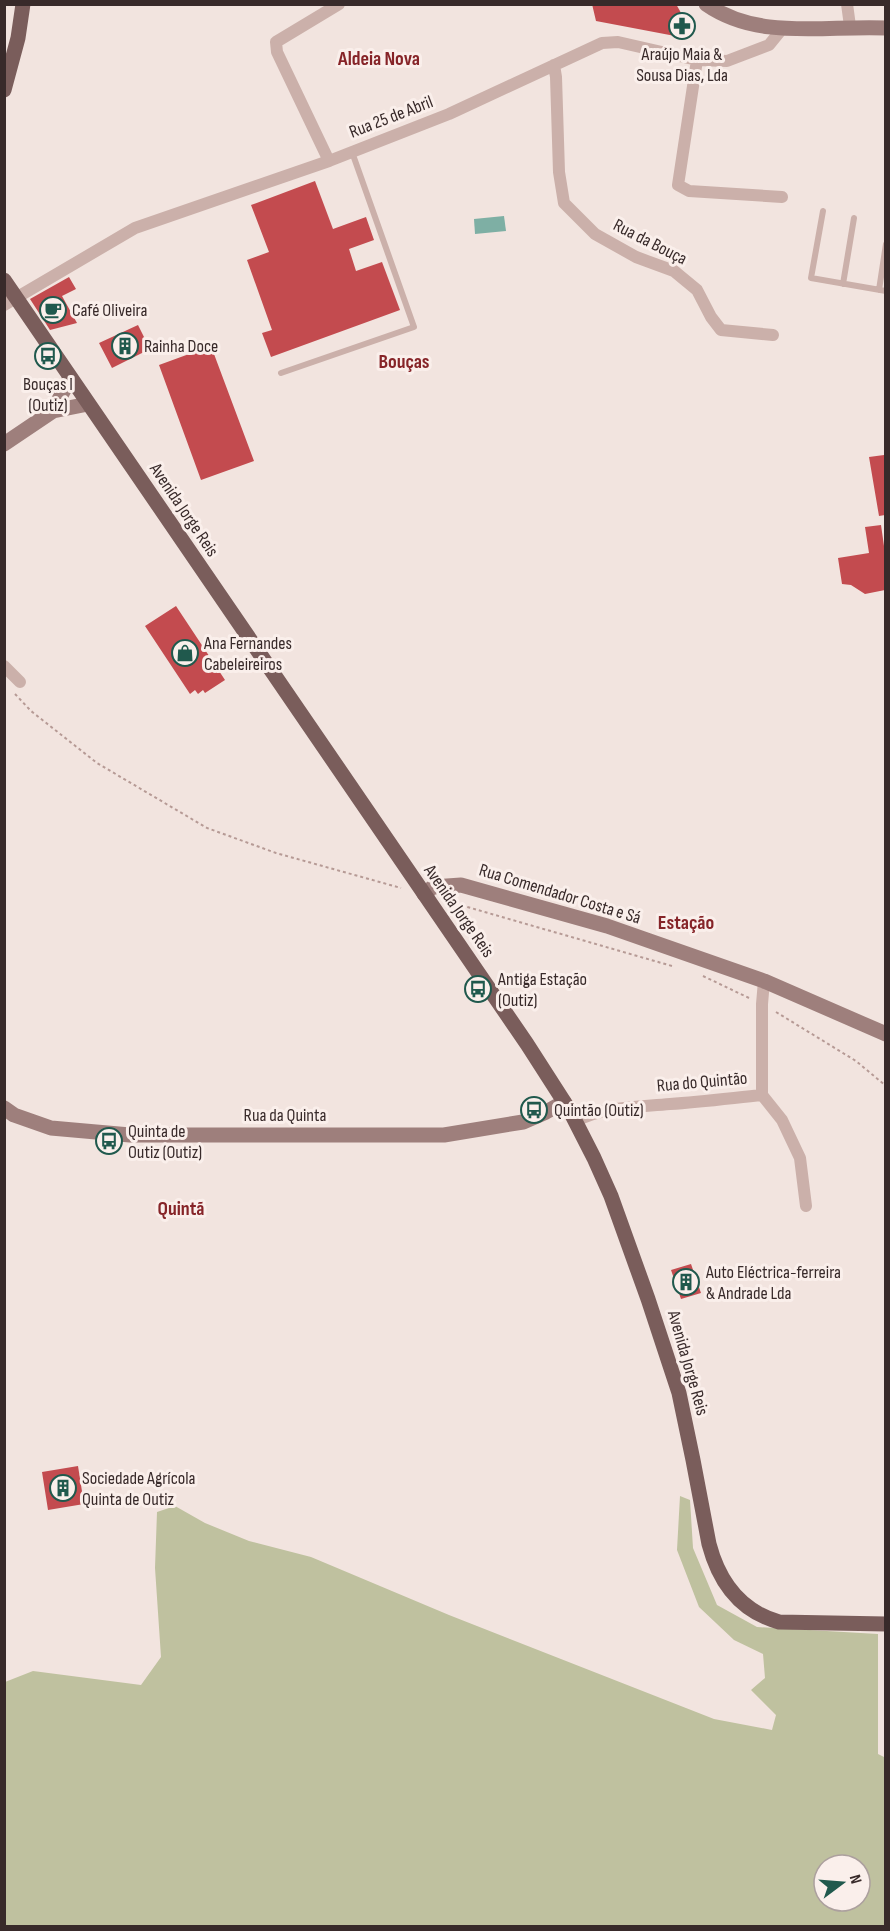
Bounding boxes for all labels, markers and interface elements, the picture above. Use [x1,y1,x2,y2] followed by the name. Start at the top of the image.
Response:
[667,11,697,41] pharmacy icon: Araújo Maia & Sousa Dias, Lda
[636,44,728,86] place label: Araújo Maia & Sousa Dias, Lda
[337,47,420,71] district label: Aldeia Nova
[346,91,436,143] street label: Rua 25 de Abril
[610,215,690,270] street label: Rua da Bouça
[38,295,68,325] cafe icon: Café Oliveira
[72,300,147,321] place label: Café Oliveira
[110,331,140,361] building icon: Rainha Doce
[144,336,218,357] place label: Rainha Doce
[33,341,63,371] bus stop icon: Bouças I (Outiz)
[378,350,430,374] district label: Bouças
[23,374,73,416] place label: Bouças I (Outiz)
[145,458,223,561] street label: Avenida Jorge Reis
[203,633,292,675] place label: Ana Fernandes Cabeleireiros
[170,638,200,668] shop icon: Ana Fernandes Cabeleireiros
[477,859,643,929] street label: Rua Comendador Costa e Sá
[419,860,499,961] street label: Avenida Jorge Reis
[658,911,714,935] district label: Estação
[497,969,587,1011] place label: Antiga Estação (Outiz)
[463,974,493,1004] bus stop icon: Antiga Estação (Outiz)
[656,1068,748,1096] street label: Rua do Quintão
[519,1095,549,1125] bus stop icon: Quintão (Outiz)
[554,1100,644,1121] place label: Quintão (Outiz)
[244,1105,326,1126] street label: Rua da Quinta
[128,1121,202,1163] place label: Quinta de Outiz (Outiz)
[94,1126,124,1156] bus stop icon: Quinta de Outiz (Outiz)
[158,1197,204,1221] district label: Quintã
[705,1262,841,1304] place label: Auto Eléctrica-ferreira & Andrade Lda
[671,1267,701,1297] building icon: Auto Eléctrica-ferreira & Andrade Lda
[663,1307,713,1418] street label: Avenida Jorge Reis
[82,1468,196,1510] place label: Sociedade Agrícola Quinta de Outiz
[48,1473,78,1503] building icon: Sociedade Agrícola Quinta de Outiz
[812,1853,872,1913] north arrow
[845,1873,865,1886] text: N

